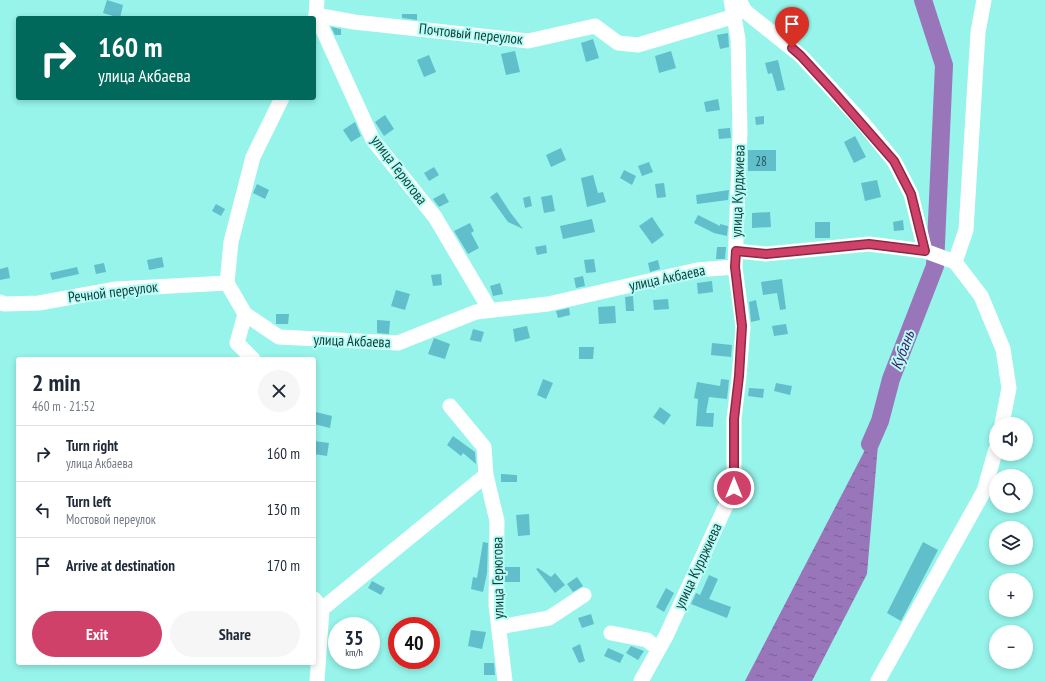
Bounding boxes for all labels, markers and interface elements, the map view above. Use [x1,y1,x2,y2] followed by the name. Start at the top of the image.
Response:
[775,7.0,809,48] pin
[781,13,803,35] icon: arrive
[418,19,524,48] street label: Почтовый переулок
[98,28,162,65] text: 160 m
[32,32,84,84] icon: right
[98,64,191,87] text: улица Акбаева
[367,131,432,208] street label: улица Герюгова
[726,144,749,238] street label: улица Курджиева
[755,153,767,170] house number: 28
[627,260,707,295] street label: улица Акбаева
[67,277,159,306] street label: Речной переулок
[885,327,919,372] water label: Кубань
[313,330,391,351] street label: улица Акбаева
[32,367,80,398] text: 2 min
[258,370,300,412] button: close
[32,398,95,415] text: 460 m · 21:52
[989,417,1033,669] map controls
[989,417,1033,461] button: sound
[66,436,118,455] text: Turn right
[32,443,54,465] icon: right
[267,444,300,463] text: 160 m
[66,455,133,472] text: улица Акбаева
[713,467,755,509] position arrow
[989,469,1033,513] button: search
[66,492,111,511] text: Turn left
[32,499,54,521] icon: left
[267,500,300,519] text: 130 m
[66,511,156,528] text: Мостовой переулок
[669,520,726,612] street label: улица Курджиева
[989,521,1033,565] button: layers
[487,537,508,619] street label: улица Герюгова
[32,555,54,577] icon: arrive
[66,556,175,575] text: Arrive at destination
[267,556,300,575] text: 170 m
[989,573,1033,617] button: +
[32,611,162,657] button: Exit
[170,611,300,657] button: Share
[388,617,440,669] speed limit sign: 40
[344,625,364,651] text: 35
[989,625,1033,669] button: −
[345,646,363,659] text: km/h

